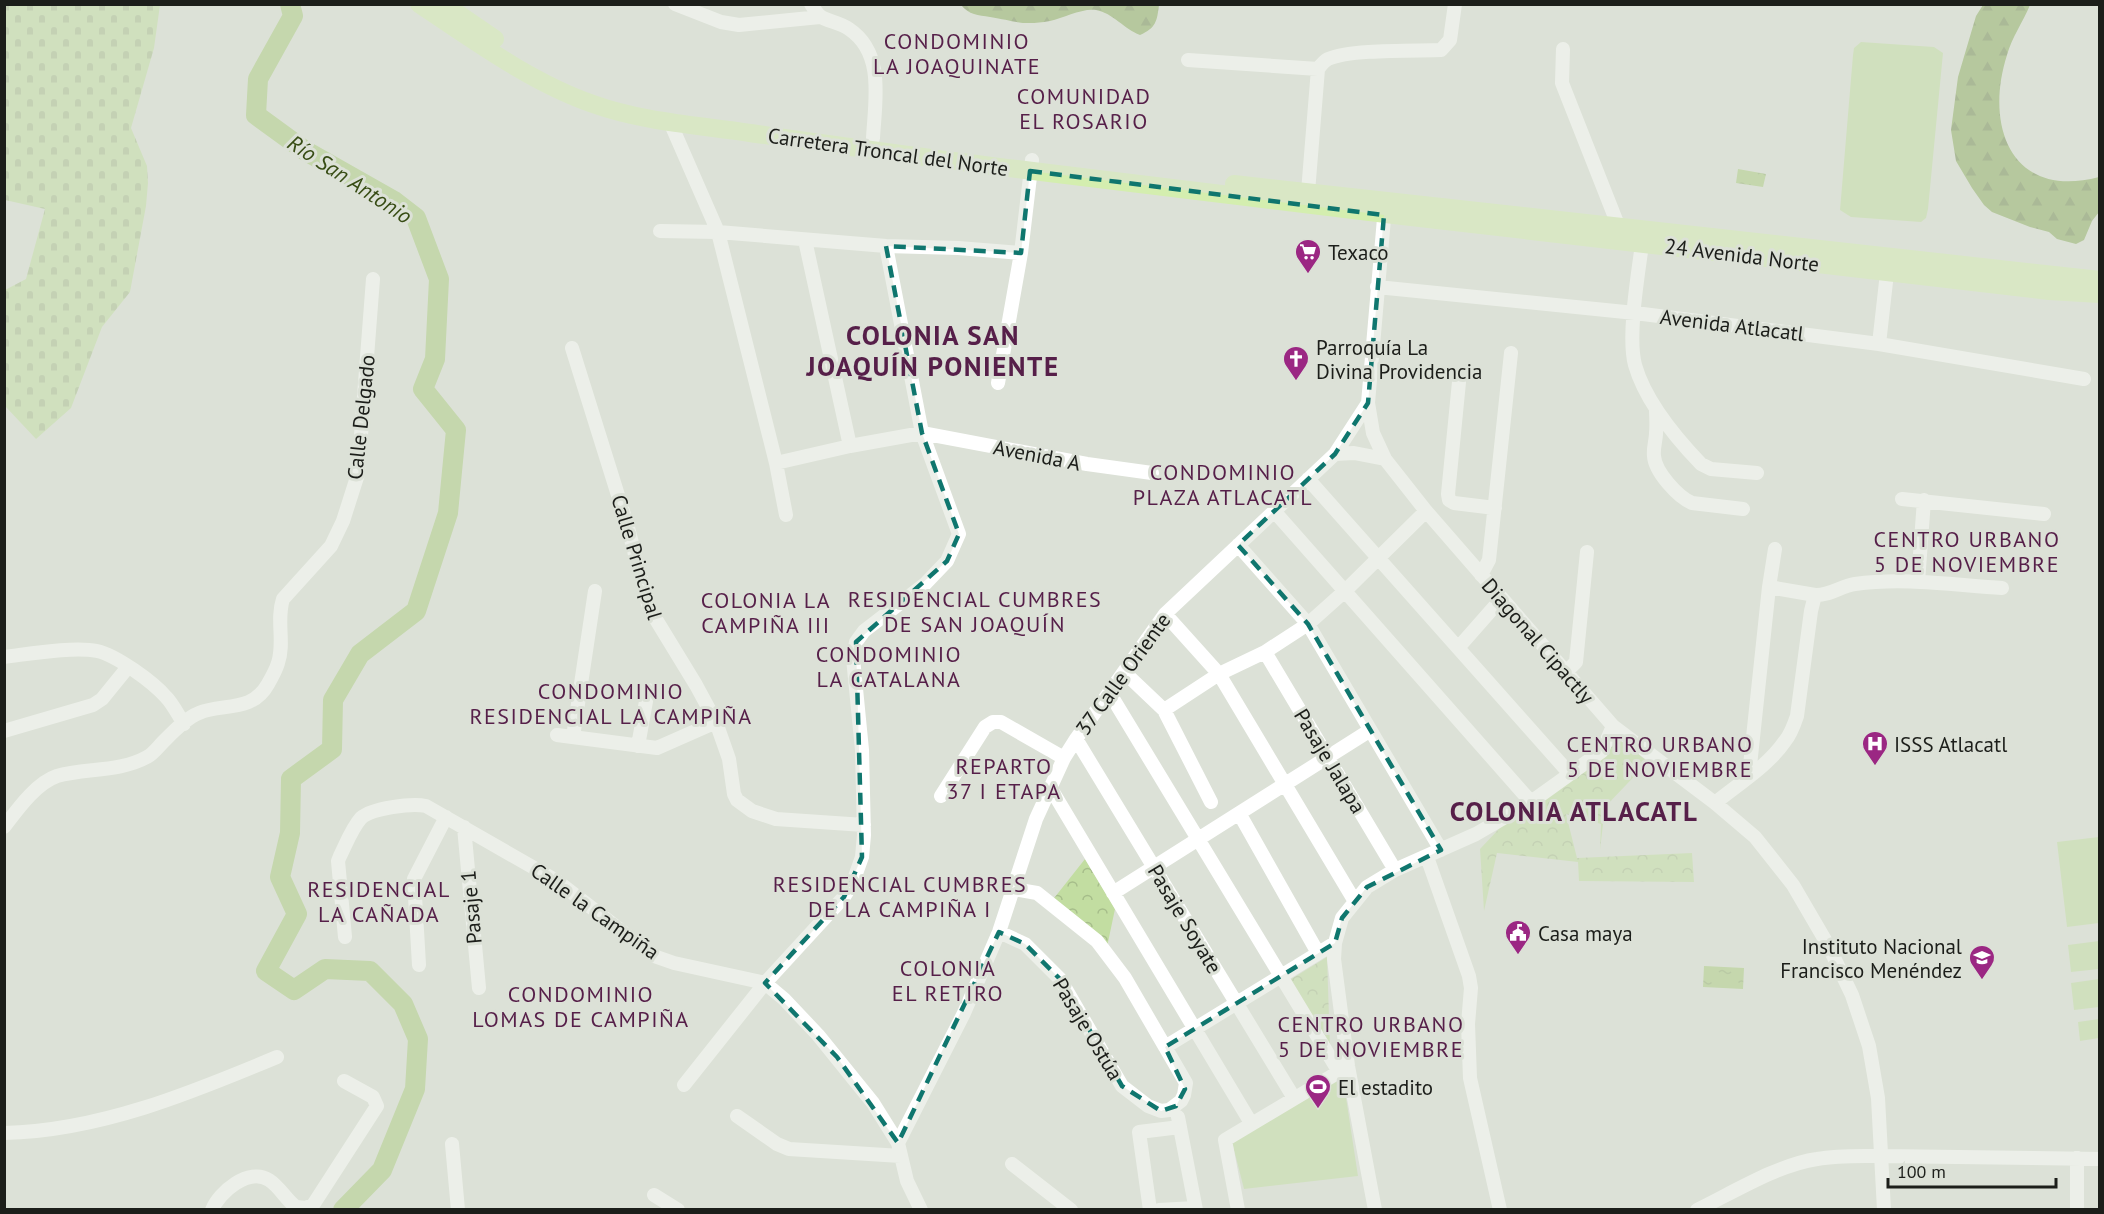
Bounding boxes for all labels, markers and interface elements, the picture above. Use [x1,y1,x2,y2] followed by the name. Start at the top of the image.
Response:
[873,27,1041,80] district label: CONDOMINIO LA JOAQUINATE
[1017,82,1151,135] district label: COMUNIDAD EL ROSARIO
[766,122,1010,182] street label: Carretera Troncal del Norte
[282,128,418,230] water label: Río San Antonio
[1663,232,1821,278] street label: 24 Avenida Norte
[1293,237,1323,275] supermarket icon: Texaco
[1328,239,1389,266] place label: Texaco
[1659,303,1805,347] street label: Avenida Atlacatl
[805,318,1060,383] district label: COLONIA SAN JOAQUÍN PONIENTE
[1316,334,1483,385] place label: Parroquía La Divina Providencia
[1281,344,1311,382] church icon: Parroquía La Divina Providencia
[341,353,381,481] street label: Calle Delgado
[991,433,1084,477] street label: Avenida A
[1133,458,1313,511] district label: CONDOMINIO PLAZA ATLACATL
[605,491,669,623] street label: Calle Principal
[1874,525,2060,578] district label: CENTRO URBANO 5 DE NOVIEMBRE
[1476,573,1600,710] street label: Diagonal Cipactly
[848,585,1102,638] district label: RESIDENCIAL CUMBRES DE SAN JOAQUÍN
[701,586,831,639] district label: COLONIA LA CAMPIÑA III
[1070,607,1176,741] street label: 37 Calle Oriente
[816,640,962,693] district label: CONDOMINIO LA CATALANA
[469,677,753,730] district label: CONDOMINIO RESIDENCIAL LA CAMPIÑA
[1288,704,1372,818] street label: Pasaje Jalapa
[1860,729,1890,767] hospital icon: ISSS Atlacatl
[1567,730,1753,783] district label: CENTRO URBANO 5 DE NOVIEMBRE
[1894,731,2007,758] place label: ISSS Atlacatl
[946,752,1062,805] district label: REPARTO 37 I ETAPA
[1450,794,1698,828] district label: COLONIA ATLACATL
[526,857,664,965] street label: Calle la Campiña
[1142,860,1228,978] street label: Pasaje Soyate
[454,869,488,945] street label: Pasaje 1
[773,870,1027,923] district label: RESIDENCIAL CUMBRES DE LA CAMPIÑA I
[307,875,451,928] district label: RESIDENCIAL LA CAÑADA
[1503,918,1533,956] public building icon: Casa maya
[1538,920,1633,947] place label: Casa maya
[1780,933,1962,984] place label: Instituto Nacional Francisco Menéndez
[1967,943,1997,981] school or university icon: Instituto Nacional Francisco Menéndez
[892,954,1004,1007] district label: COLONIA EL RETIRO
[1047,973,1129,1085] street label: Pasaje Ostúa
[472,980,690,1033] district label: CONDOMINIO LOMAS DE CAMPIÑA
[1278,1010,1464,1063] district label: CENTRO URBANO 5 DE NOVIEMBRE
[1303,1072,1333,1110] sports icon: El estadito
[1338,1074,1433,1101] place label: El estadito
[1888,1151,2056,1189] scale bar
[1897,1160,1946,1183] text: 100 m

